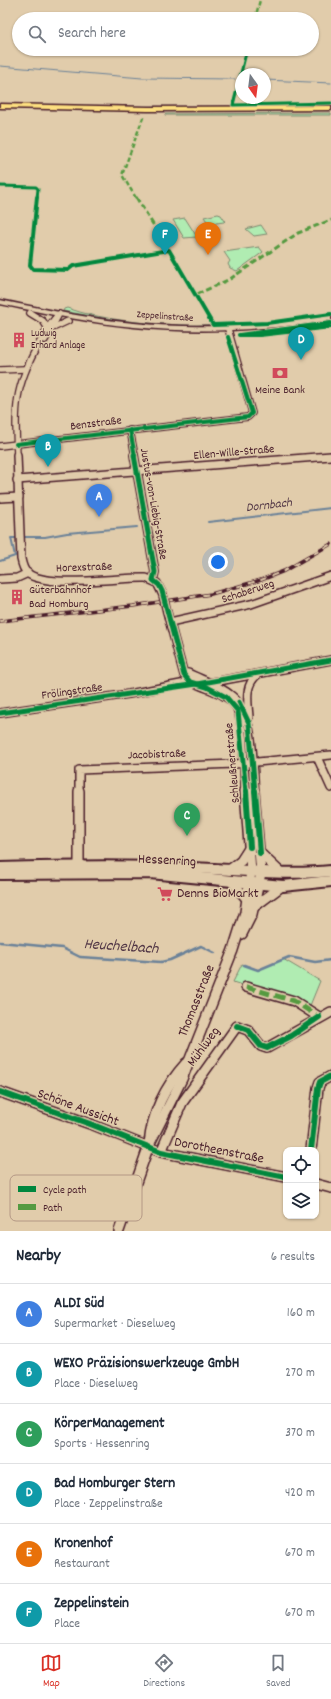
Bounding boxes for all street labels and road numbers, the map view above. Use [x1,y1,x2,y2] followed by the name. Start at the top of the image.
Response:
[136,308,194,326] street label: Zeppelinstraße
[69,412,123,436] street label: Benzstraße
[193,441,275,465] street label: Ellen-Wille-Straße
[135,447,171,561] street label: Justus-von-Liebig-Straße
[56,559,112,577] street label: Horexstraße
[219,576,277,608] street label: Schaberweg
[40,679,104,705] street label: Frölingstraße
[221,722,245,804] street label: Schleußnerstraße
[128,745,186,765] street label: Jacobistraße
[137,849,197,873] street label: Hessenring
[174,962,220,1040] street label: Thomasstraße
[183,1023,225,1071] street label: Mühlweg
[34,1084,122,1132] street label: Schöne Aussicht
[172,1133,266,1169] street label: Dorotheenstraße

